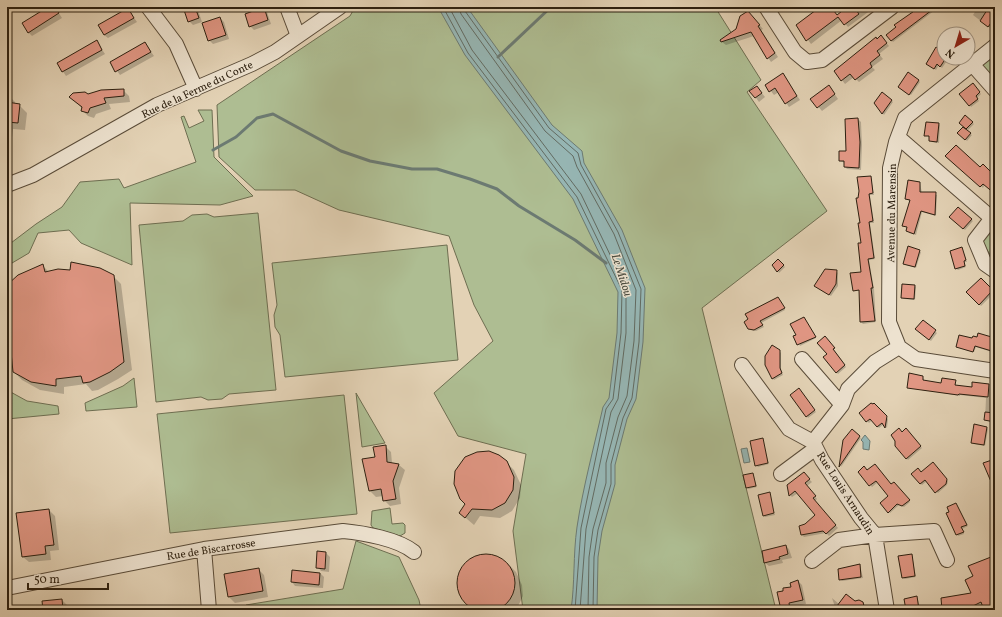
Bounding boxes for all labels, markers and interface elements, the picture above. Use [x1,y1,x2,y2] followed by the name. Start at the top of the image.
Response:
[936,26,976,66] north arrow
[943,44,959,61] text: N
[139,58,256,123] street label: Rue de la Ferme du Conte
[884,163,901,263] street label: Avenue du Marensin
[607,252,635,299] water label: Le Midou
[812,449,877,539] street label: Rue Louis Arnaudin
[166,536,257,565] street label: Rue de Biscarrosse
[28,565,108,591] scale bar
[34,572,60,588] text: 50 m

